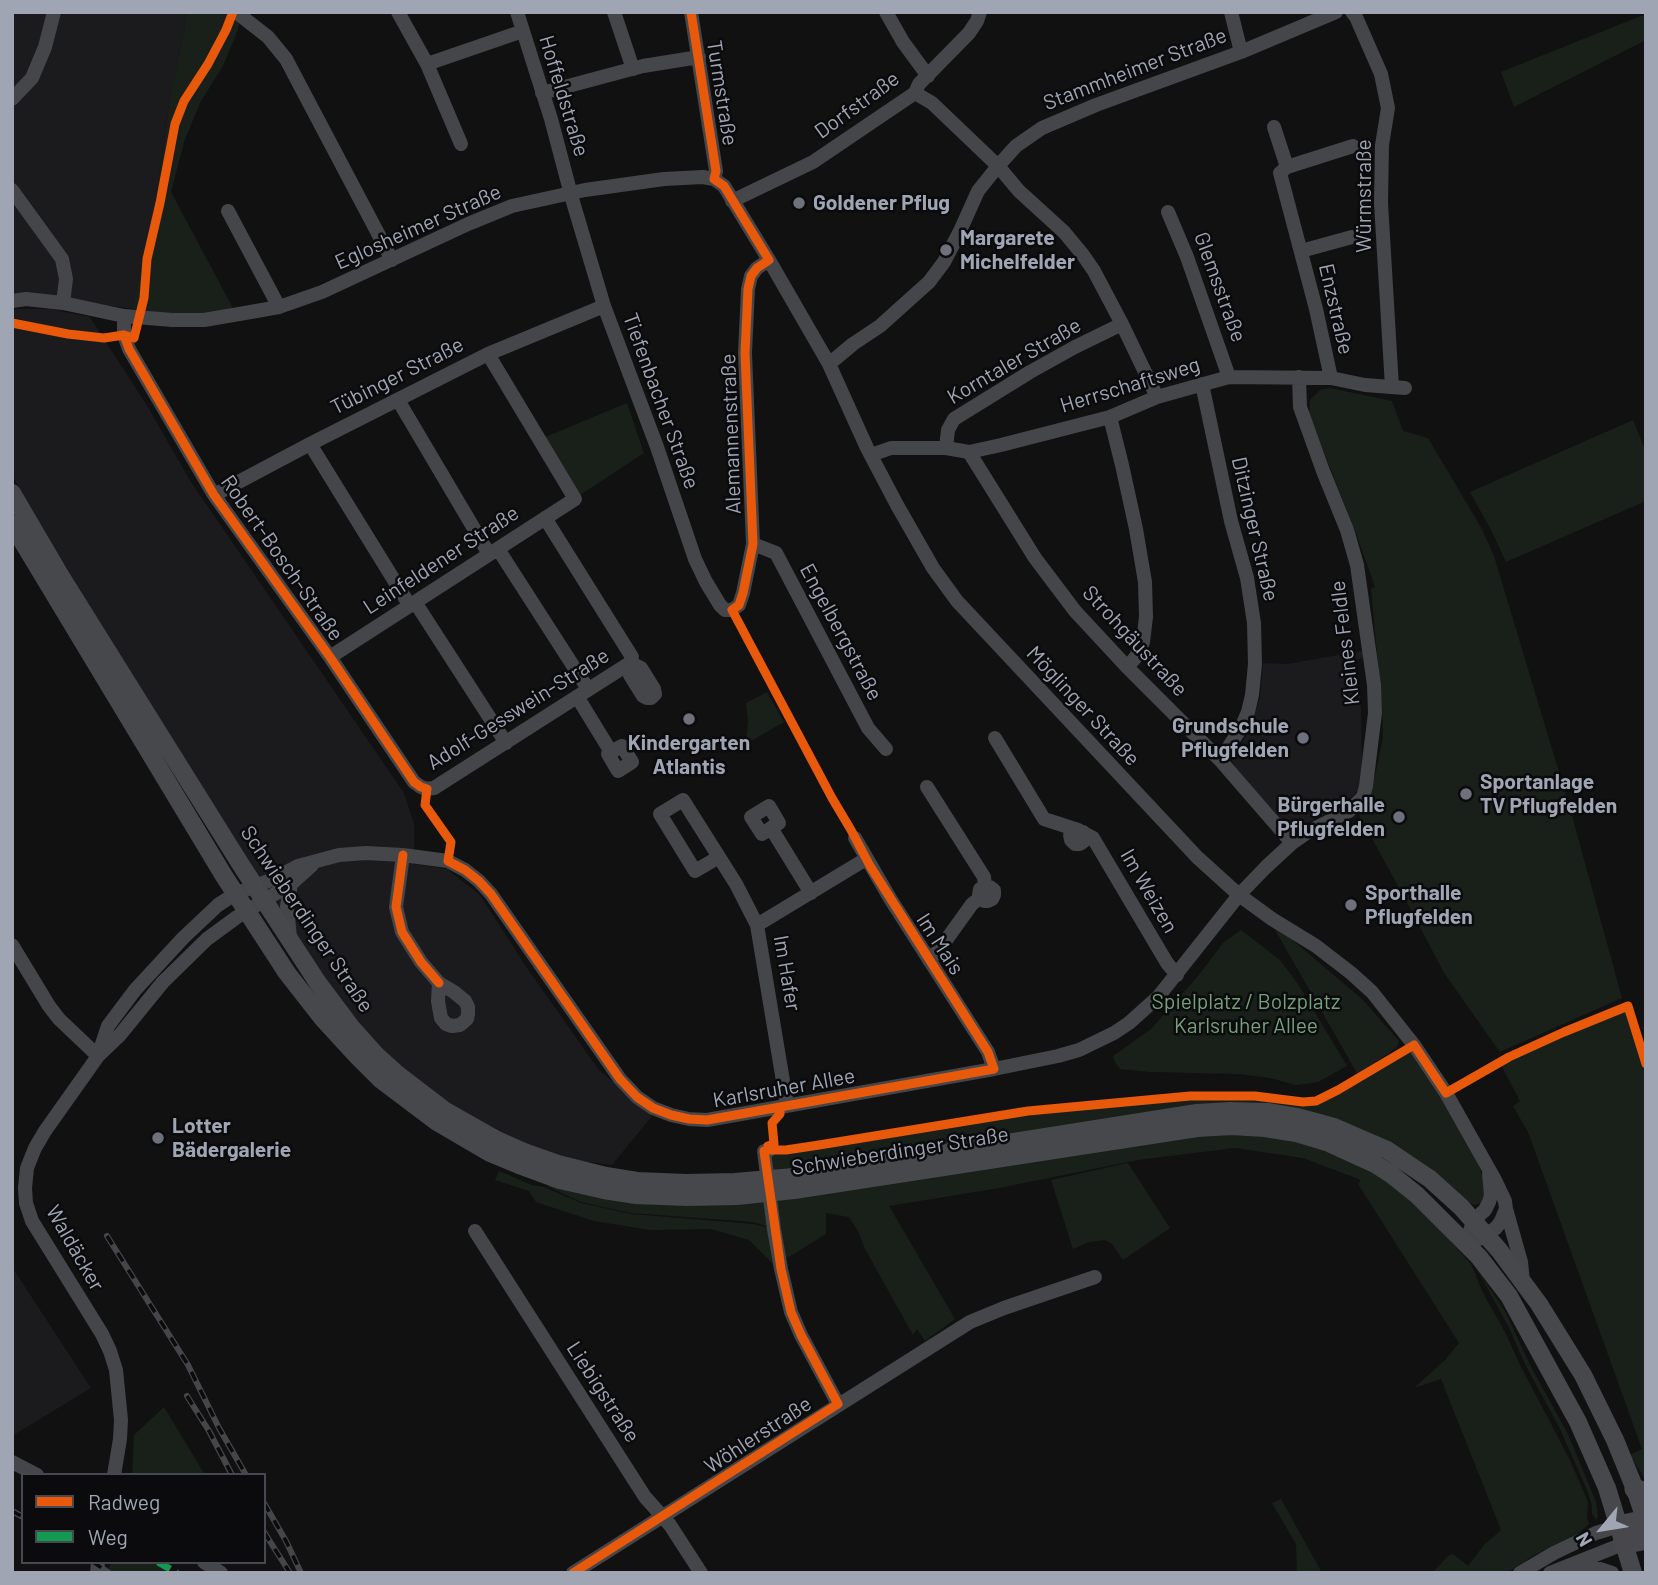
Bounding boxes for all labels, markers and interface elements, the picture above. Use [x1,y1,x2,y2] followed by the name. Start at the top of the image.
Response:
[1040,22,1230,116] street label: Stammheimer Straße
[534,32,594,160] street label: Hoffeldstraße
[701,39,743,147] street label: Turmstraße
[810,66,904,144] street label: Dorfstraße
[1351,139,1377,253] street label: Würmstraße
[331,179,505,275] street label: Eglosheimer Straße
[813,190,950,216] place label: Goldener Pflug
[791,195,807,211] marker: Goldener Pflug
[960,225,1075,275] place label: Margarete Michelfelder
[1188,229,1252,345] street label: Glemsstraße
[938,242,954,258] marker: Margarete Michelfelder
[1313,261,1359,357] street label: Enzstraße
[617,310,705,492] street label: Tiefenbacher Straße
[943,313,1085,409] street label: Korntaler Straße
[326,332,468,420] street label: Tübinger Straße
[1057,352,1203,418] street label: Herrschaftsweg
[716,353,746,515] street label: Alemannenstraße
[1226,454,1284,604] street label: Ditzinger Straße
[215,470,349,646] street label: Robert-Bosch-Straße
[359,500,523,620] street label: Leinfeldener Straße
[794,559,888,705] street label: Engelbergstraße
[1325,579,1365,707] street label: Kleines Feldle
[1077,580,1193,702] street label: Strohgäustraße
[1021,641,1145,771] street label: Möglinger Straße
[422,643,614,775] street label: Adolf-Gesswein-Straße
[681,711,697,727] marker: Kindergarten Atlantis
[1172,713,1289,763] place label: Grundschule Pflugfelden
[628,730,750,780] place label: Kindergarten Atlantis
[1295,730,1311,746] marker: Grundschule Pflugfelden
[1480,769,1617,819] place label: Sportanlage TV Pflugfelden
[1458,786,1474,802] marker: Sportanlage TV Pflugfelden
[1277,792,1385,842] place label: Bürgerhalle Pflugfelden
[1391,809,1407,825] marker: Bürgerhalle Pflugfelden
[235,821,379,1017] street label: Schwieberdinger Straße
[1115,845,1183,937] street label: Im Weizen
[1365,880,1473,930] place label: Sporthalle Pflugfelden
[1343,897,1359,913] marker: Sporthalle Pflugfelden
[911,909,969,979] street label: Im Mais
[768,933,806,1013] street label: Im Hafer
[1152,989,1340,1039] park label: Spielplatz / Bolzplatz Karlsruher Allee
[711,1063,857,1113] street label: Karlsruher Allee
[172,1113,291,1163] place label: Lotter Bädergalerie
[790,1121,1010,1181] street label: Schwieberdinger Straße
[150,1130,166,1146] marker: Lotter Bädergalerie
[40,1201,110,1295] street label: Waldäcker
[561,1337,645,1447] street label: Liebigstraße
[700,1391,816,1479] street label: Wöhlerstraße
[21,1473,266,1564] legend
[88,1489,160,1514] text: Radweg
[1567,1494,1637,1564] north arrow
[88,1524,128,1549] text: Weg
[1570,1529,1597,1551] text: N

